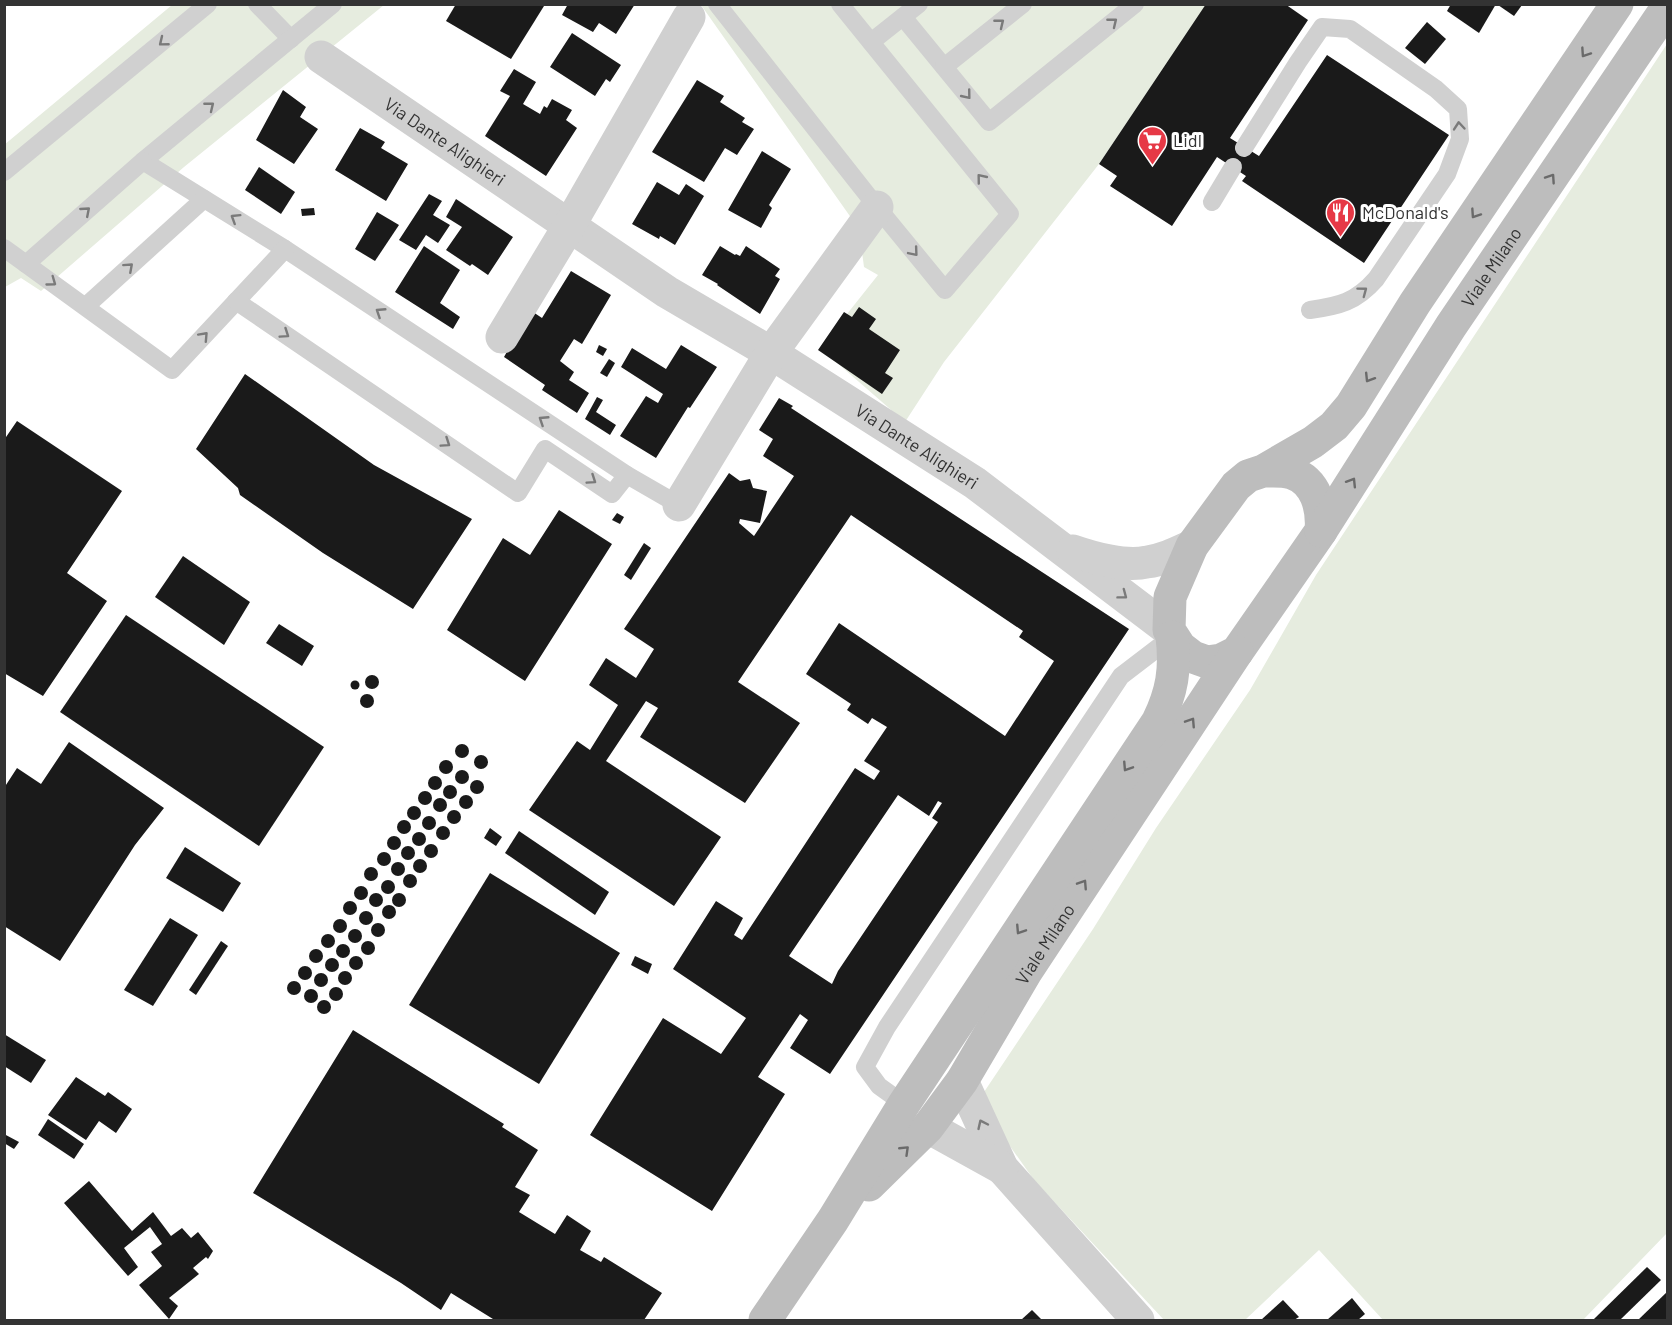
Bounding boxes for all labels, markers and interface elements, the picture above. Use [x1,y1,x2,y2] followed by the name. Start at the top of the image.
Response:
[1106,18,1117,29] one-way arrow
[993,19,1004,30] one-way arrow
[159,34,170,45] one-way arrow
[1581,46,1592,57] one-way arrow
[959,88,970,99] one-way arrow
[380,92,510,190] street label: Via Dante Alighieri
[203,102,214,113] one-way arrow
[1453,121,1466,130] one-way arrow
[1136,124,1168,166] supermarket icon: Lidl
[1173,129,1202,151] place label: Lidl
[977,174,988,185] one-way arrow
[1544,174,1555,185] one-way arrow
[1325,196,1357,238] restaurant icon: McDonald's
[1362,201,1449,223] place label: McDonald's
[79,207,90,218] one-way arrow
[1471,208,1482,219] one-way arrow
[231,214,241,226] one-way arrow
[1456,223,1526,311] street label: Viale Milano
[907,245,918,256] one-way arrow
[122,263,133,274] one-way arrow
[46,275,57,286] one-way arrow
[1357,287,1368,298] one-way arrow
[376,308,387,319] one-way arrow
[278,327,289,338] one-way arrow
[197,332,208,342] one-way arrow
[1364,372,1376,382] one-way arrow
[851,399,983,493] street label: Via Dante Alighieri
[538,416,549,427] one-way arrow
[439,436,450,447] one-way arrow
[585,473,596,484] one-way arrow
[1345,478,1356,489] one-way arrow
[1116,588,1127,599] one-way arrow
[1184,717,1195,728] one-way arrow
[1123,761,1135,771] one-way arrow
[1076,880,1087,891] one-way arrow
[1010,899,1079,988] street label: Viale Milano
[1016,923,1027,934] one-way arrow
[977,1120,989,1131] one-way arrow
[898,1146,908,1157] one-way arrow

